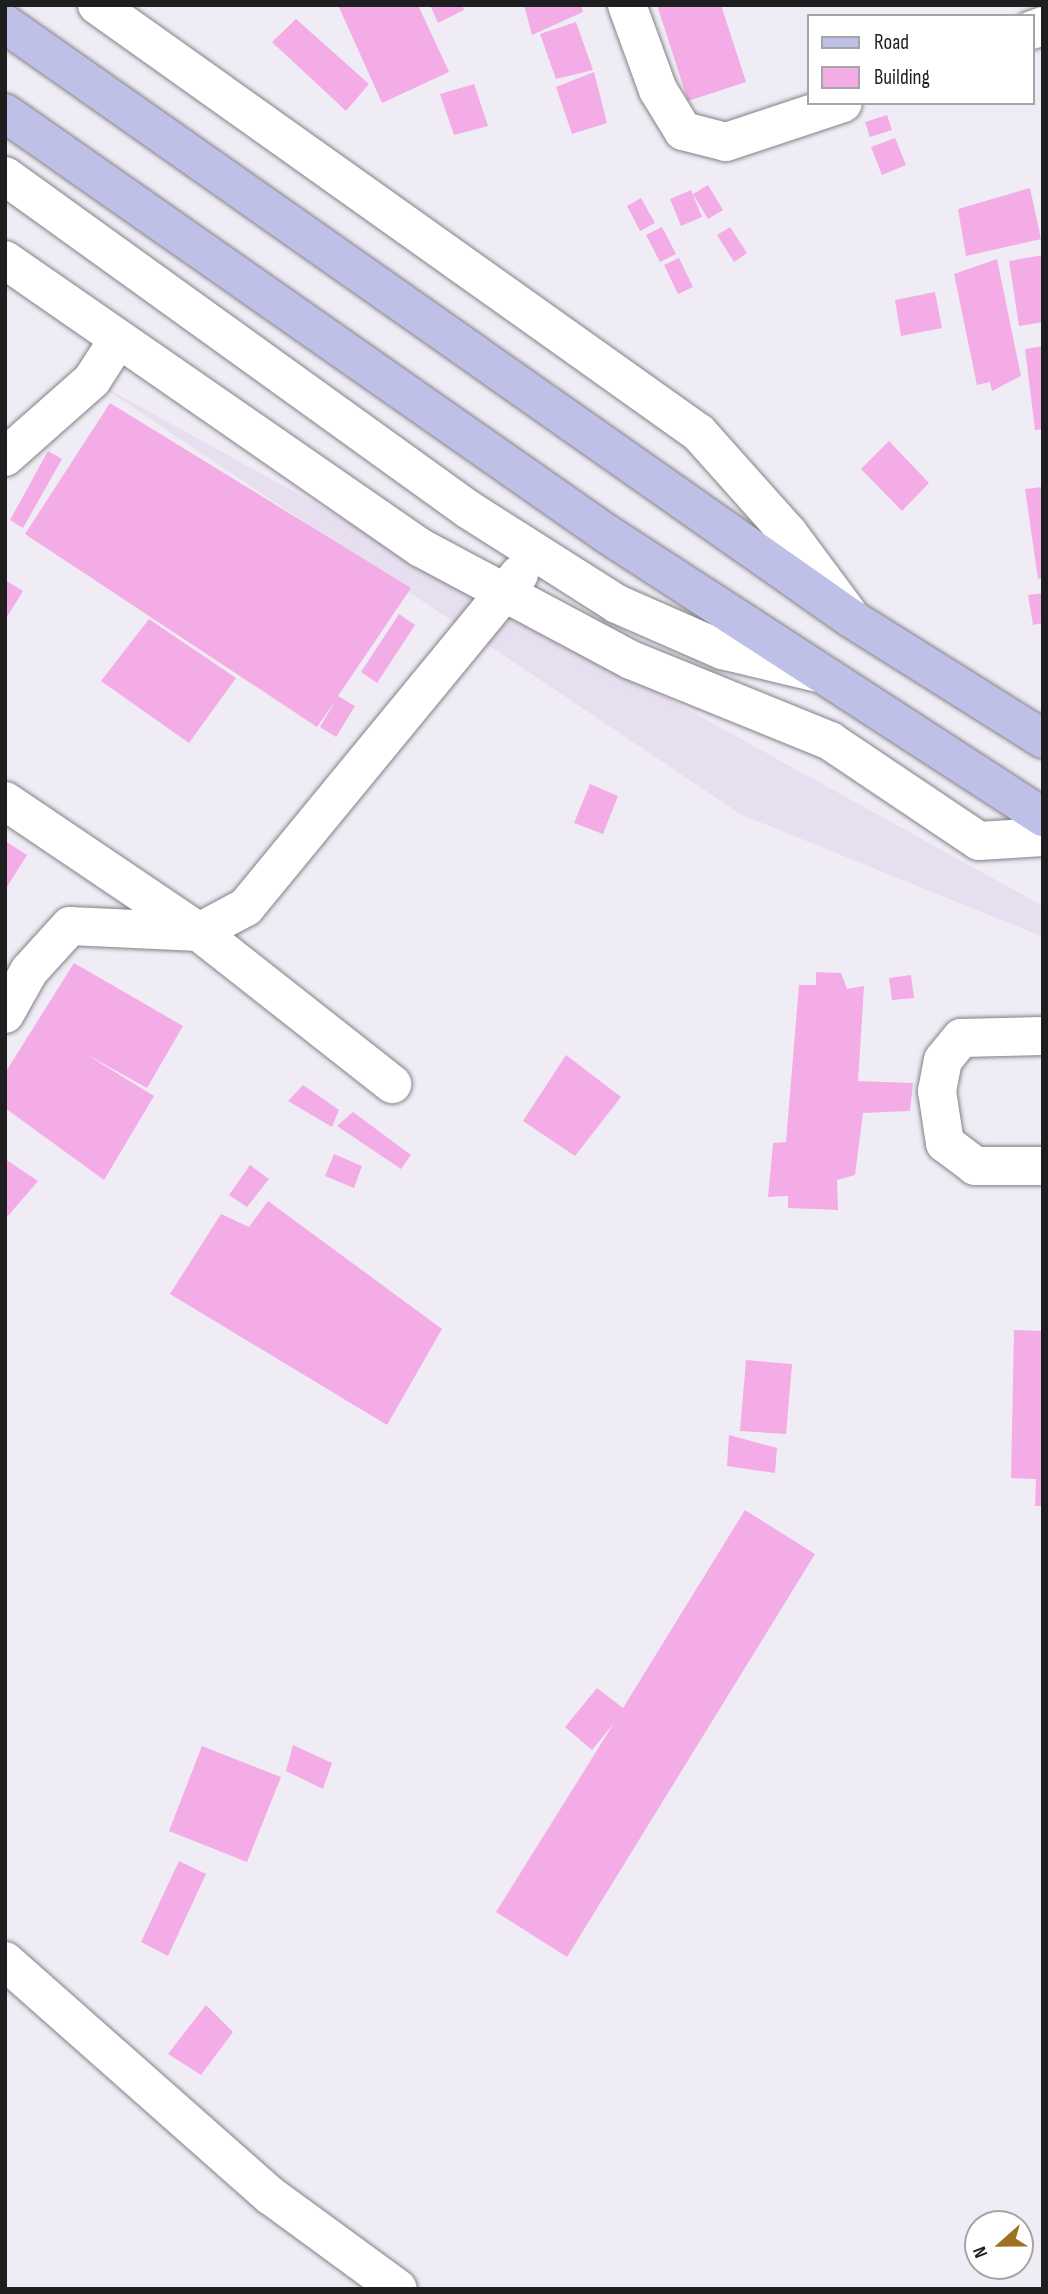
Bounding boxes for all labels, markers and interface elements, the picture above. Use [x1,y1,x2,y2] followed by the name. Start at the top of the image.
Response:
[806,14,1034,105] legend
[874,30,909,55] text: Road
[874,65,930,90] text: Building
[964,2210,1034,2280] north arrow
[968,2243,993,2261] text: N

